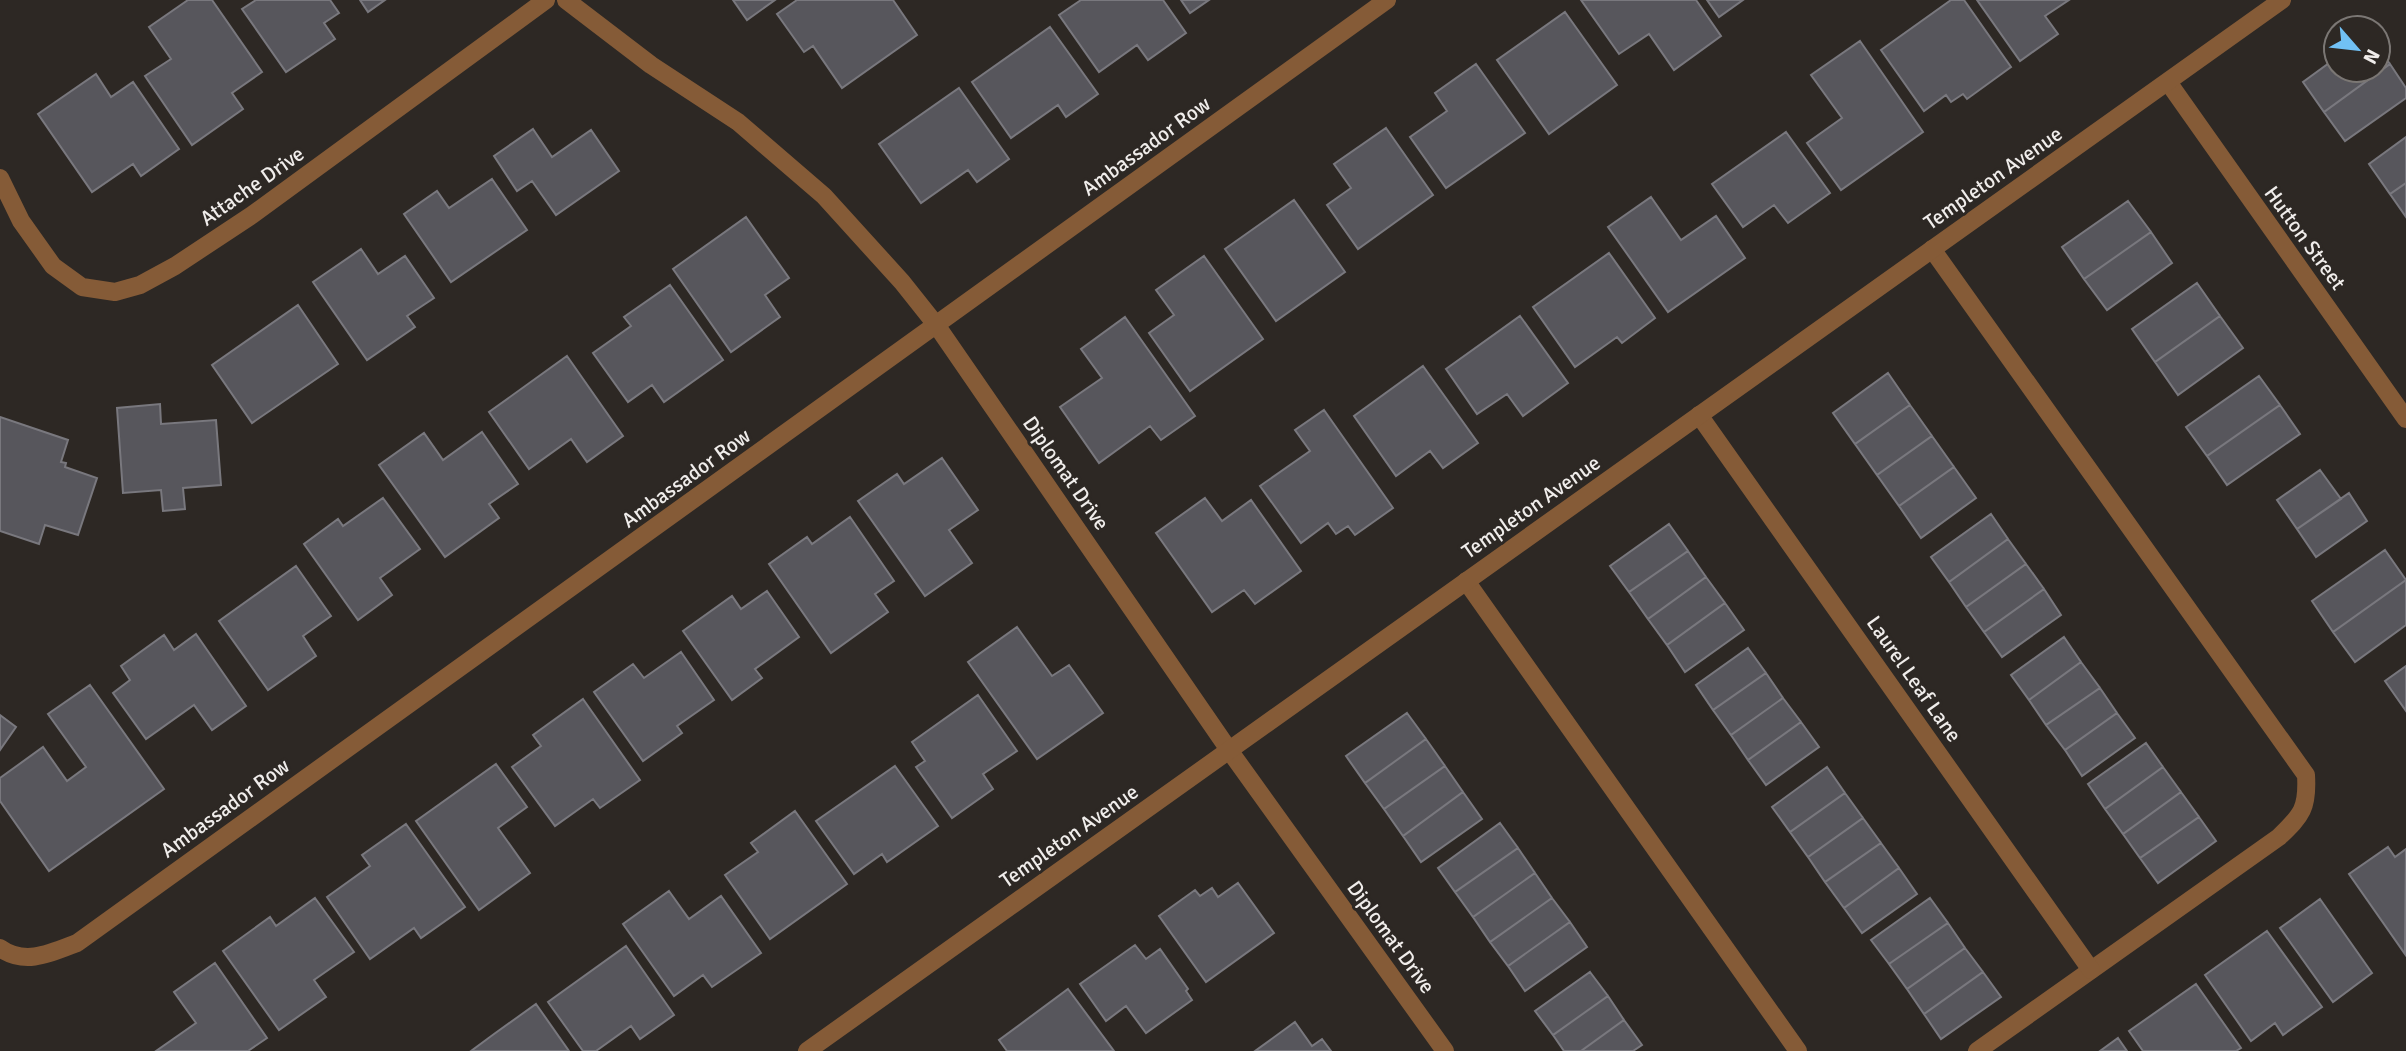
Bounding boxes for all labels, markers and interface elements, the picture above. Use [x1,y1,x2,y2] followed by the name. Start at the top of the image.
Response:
[2322,14,2392,84] north arrow
[2357,45,2385,68] text: N
[1077,91,1215,201] street label: Ambassador Row
[1919,121,2067,235] street label: Templeton Avenue
[195,141,309,231] street label: Attache Drive
[2259,181,2351,295] street label: Hutton Street
[1017,411,1115,535] street label: Diplomat Drive
[617,423,755,533] street label: Ambassador Row
[1457,450,1605,564] street label: Templeton Avenue
[1861,611,1967,747] street label: Laurel Leaf Lane
[156,753,294,863] street label: Ambassador Row
[995,779,1143,893] street label: Templeton Avenue
[1341,875,1441,999] street label: Diplomat Drive

